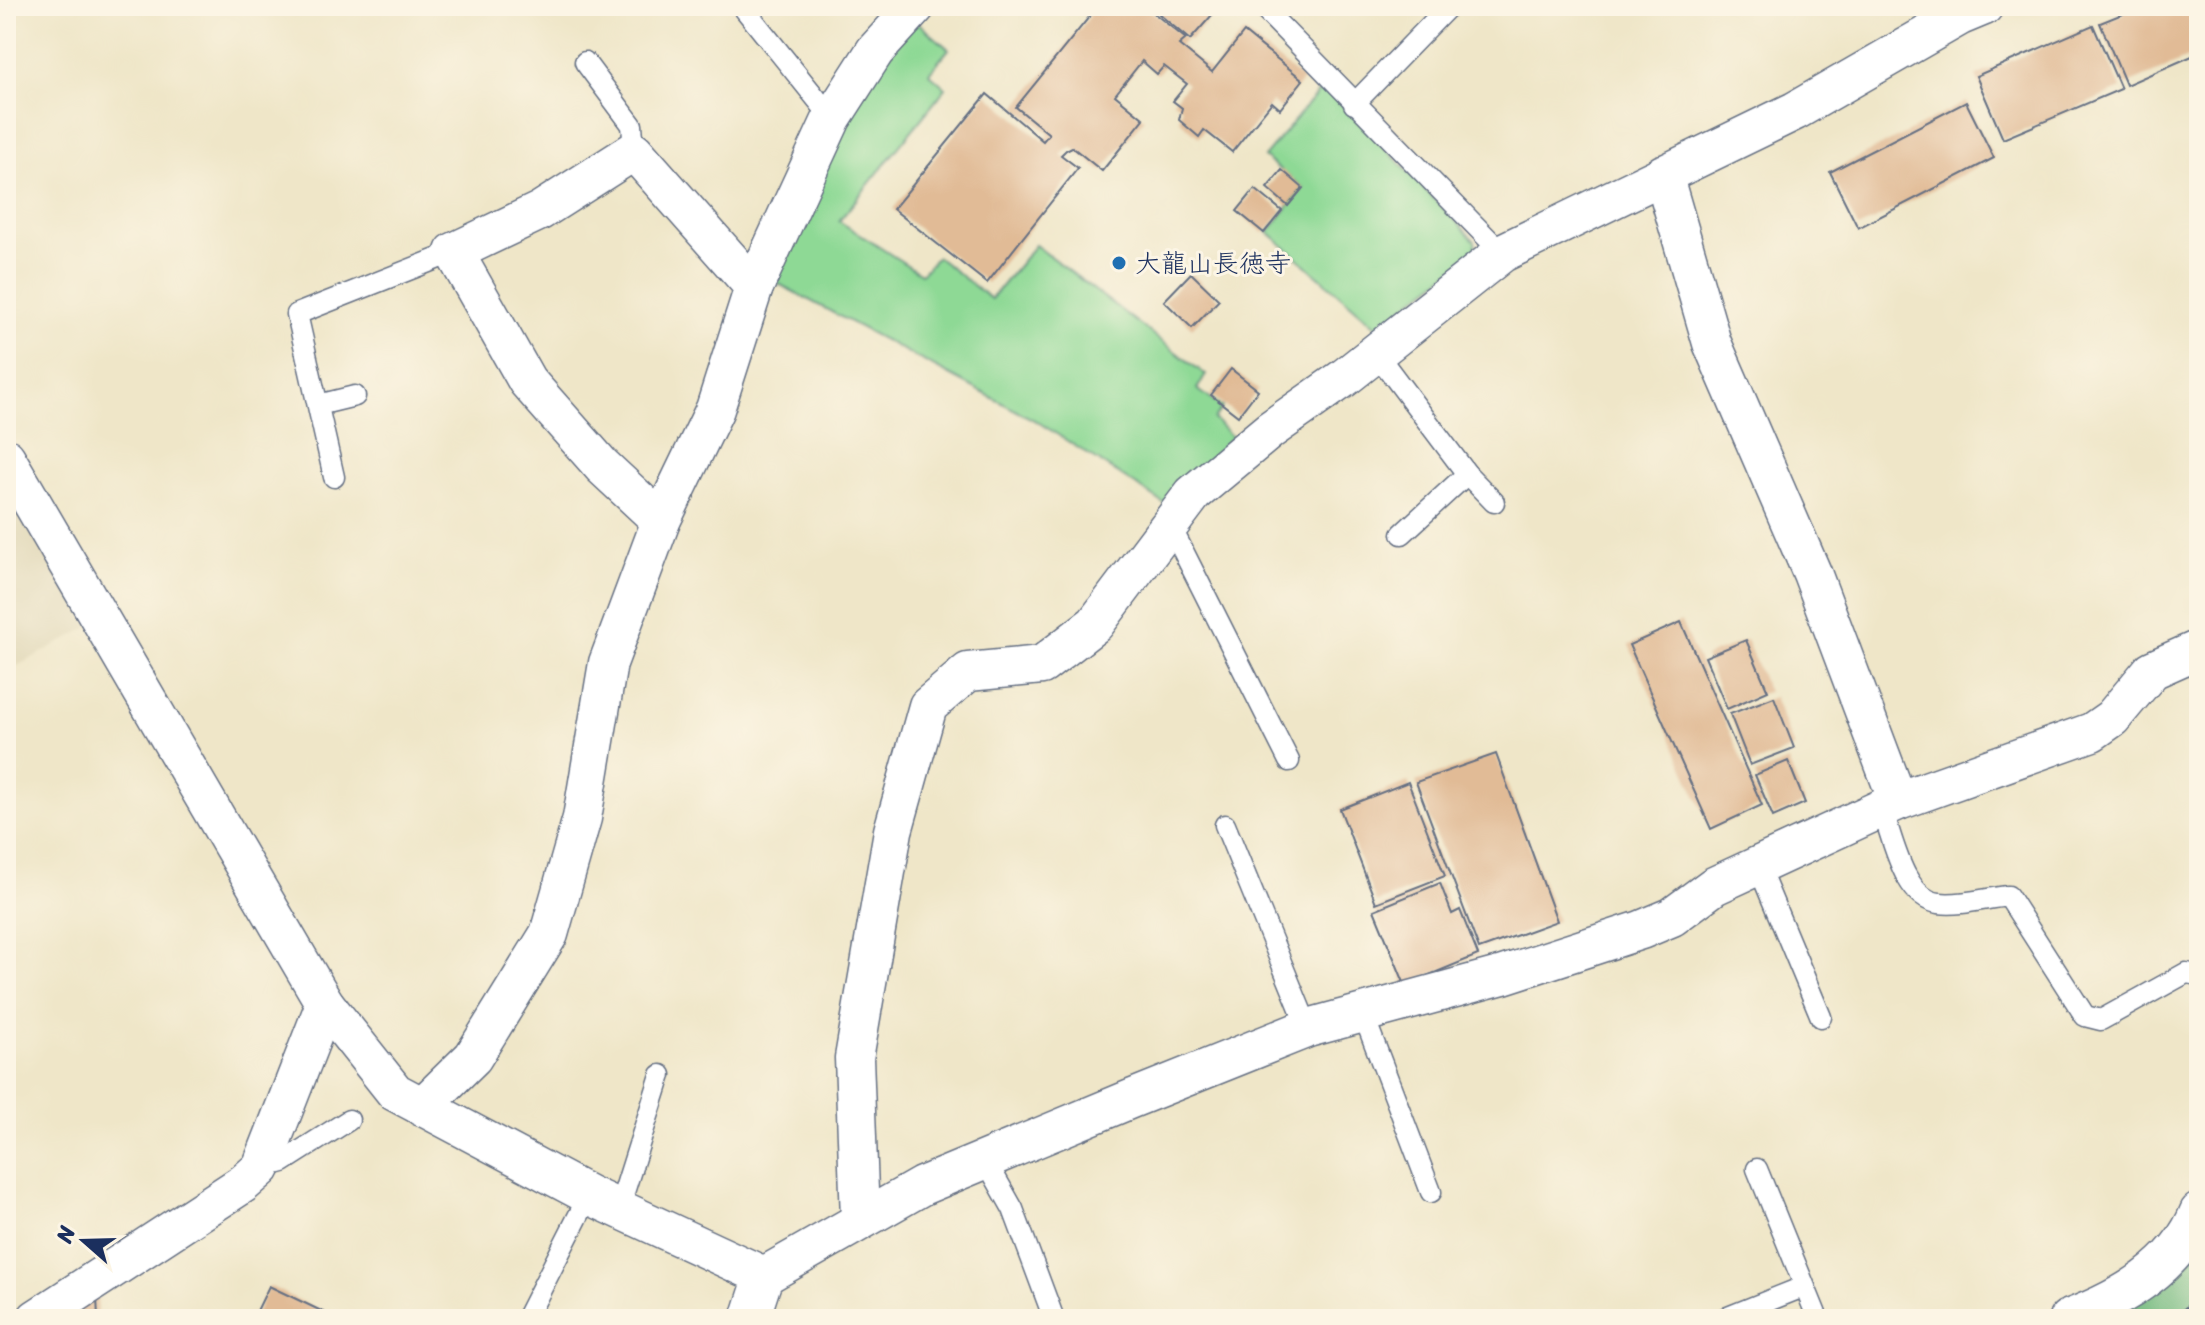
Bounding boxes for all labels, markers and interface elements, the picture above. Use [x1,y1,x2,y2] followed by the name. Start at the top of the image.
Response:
[1135,240,1291,286] place label: 大龍山長徳寺
[1110,254,1128,272] marker: 大龍山長徳寺
[44,1201,124,1281] north arrow
[44,1220,87,1249] text: N

